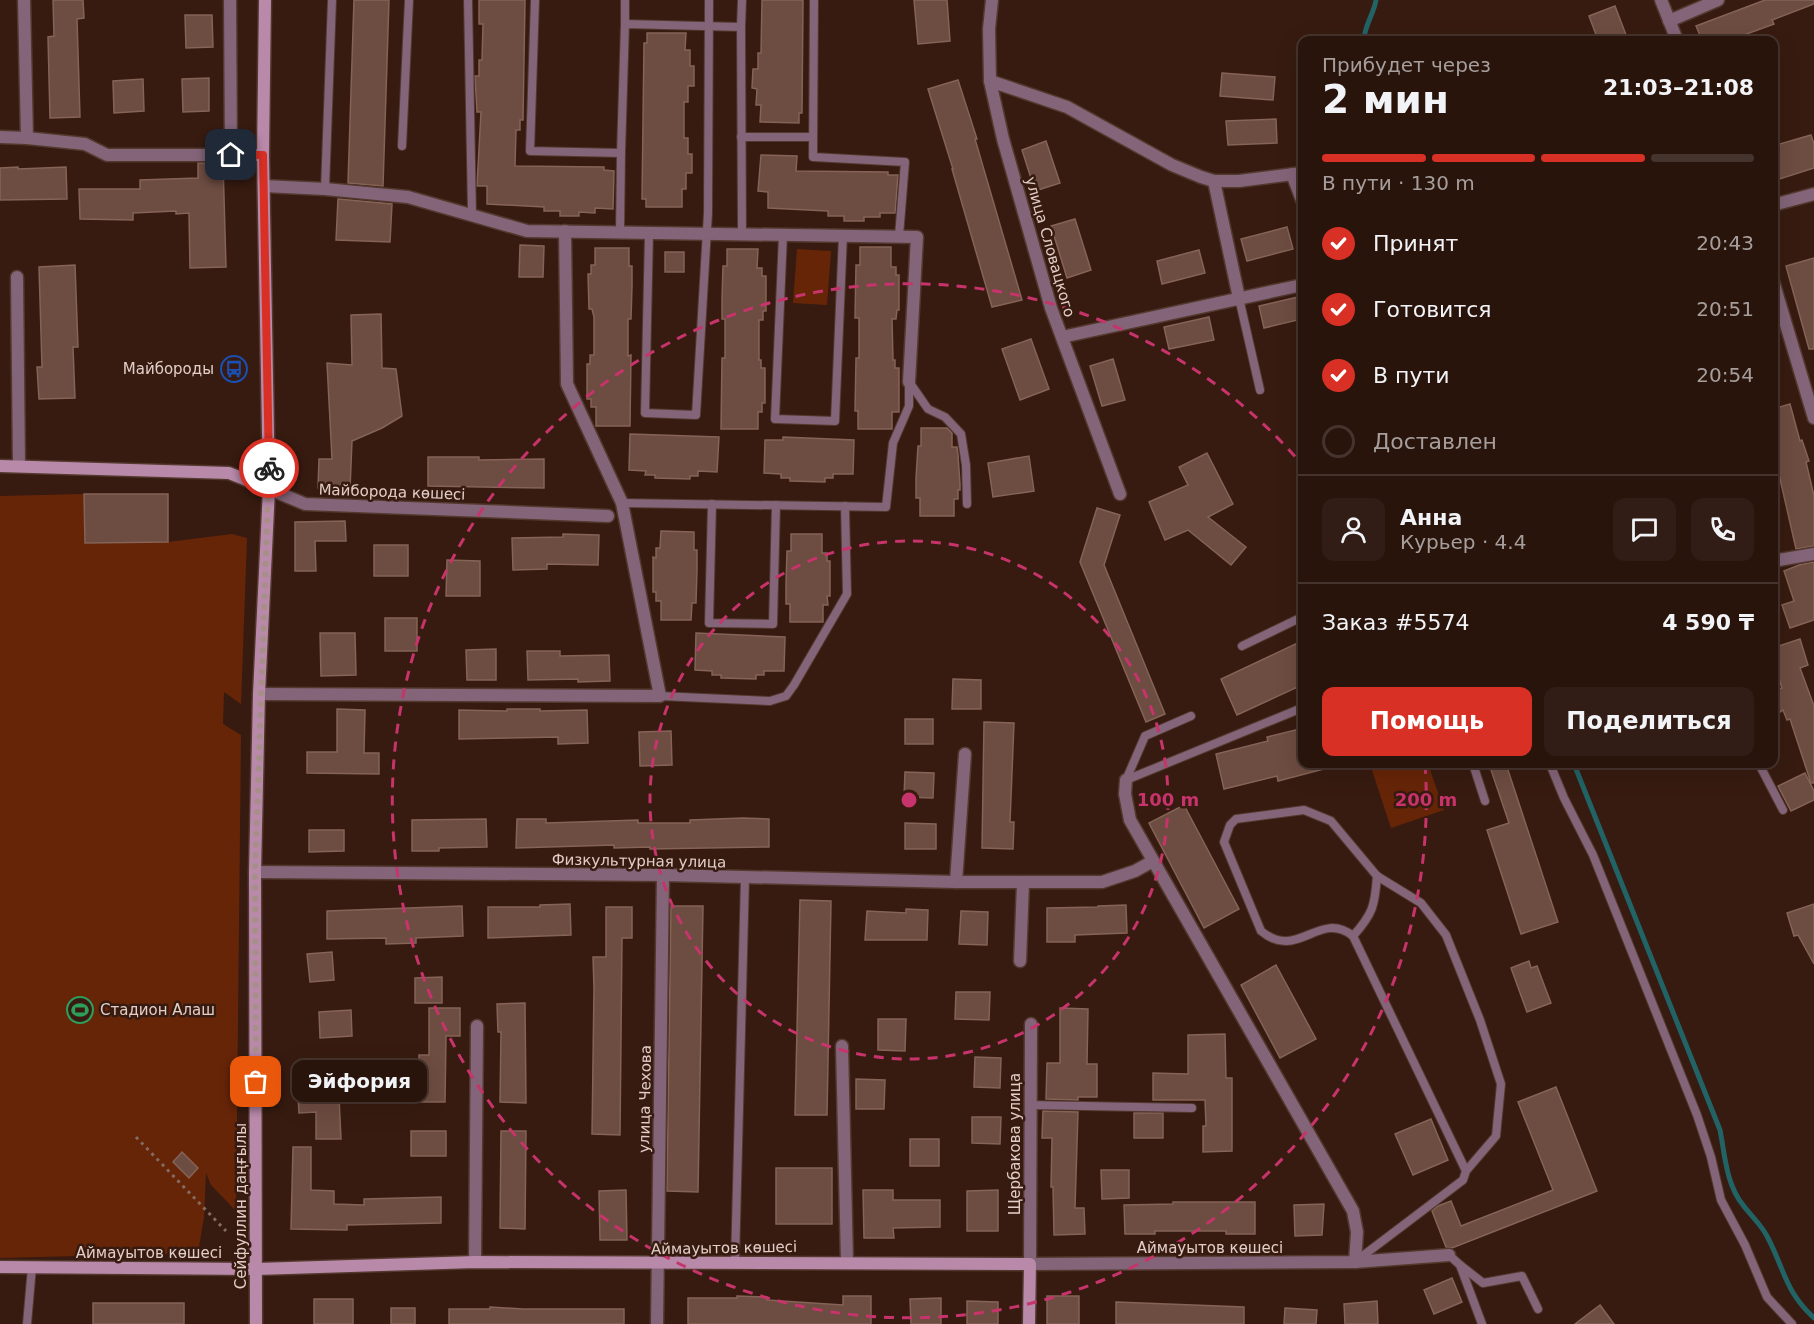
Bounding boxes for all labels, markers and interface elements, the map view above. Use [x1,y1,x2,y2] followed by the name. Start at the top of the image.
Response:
[1322,53,1491,77] text: Прибудет через
[1603,75,1754,100] text: 21:03–21:08
[1322,77,1449,122] text: 2 мин
[205,129,256,180] pin
[214,138,247,171] icon: home
[1322,171,1475,195] text: В пути · 130 m
[1021,175,1079,319] street label: улица Словацкого
[1322,227,1355,260] icon: check
[1373,231,1458,256] text: Принят
[1696,231,1754,255] text: 20:43
[1322,293,1355,326] icon: check
[1373,297,1492,322] text: Готовится
[1696,297,1754,321] text: 20:51
[219,354,249,384] bus stop icon: Майбороды
[1322,359,1355,392] icon: check
[123,360,214,378] place label: Майбороды
[1373,363,1450,388] text: В пути
[1696,363,1754,387] text: 20:54
[1373,429,1497,454] text: Доставлен
[239,438,299,498] courier
[253,452,286,485] icon: bike
[318,480,466,504] street label: Майборода көшесі
[1322,498,1385,561] button: person
[1613,498,1676,561] button: chat
[1691,498,1754,561] button: phone
[1400,505,1462,530] text: Анна
[1400,530,1526,554] text: Курьер · 4.4
[1322,610,1469,635] text: Заказ #5574
[1662,610,1754,635] text: 4 590 ₸
[1322,687,1532,756] button: Помощь
[1544,687,1754,756] button: Поделиться
[1137,789,1199,810] text: 100 m
[1395,789,1457,810] text: 200 m
[899,790,919,810] centre of rings
[552,850,726,872] street label: Физкультурная улица
[65,995,95,1025] sports icon: Стадион Алаш
[100,1001,215,1019] place label: Стадион Алаш
[635,1045,655,1153] street label: улица Чехова
[230,1056,281,1107] pin
[292,1061,427,1103] callout: Эйфория
[239,1065,272,1098] icon: bag
[308,1069,411,1093] text: Эйфория
[1006,1073,1024,1215] street label: Щербакова улица
[232,1123,250,1289] street label: Сейфуллин даңғылы
[651,1238,797,1258] street label: Аймауытов көшесі
[1137,1239,1283,1257] street label: Аймауытов көшесі
[76,1244,222,1262] street label: Аймауытов көшесі

